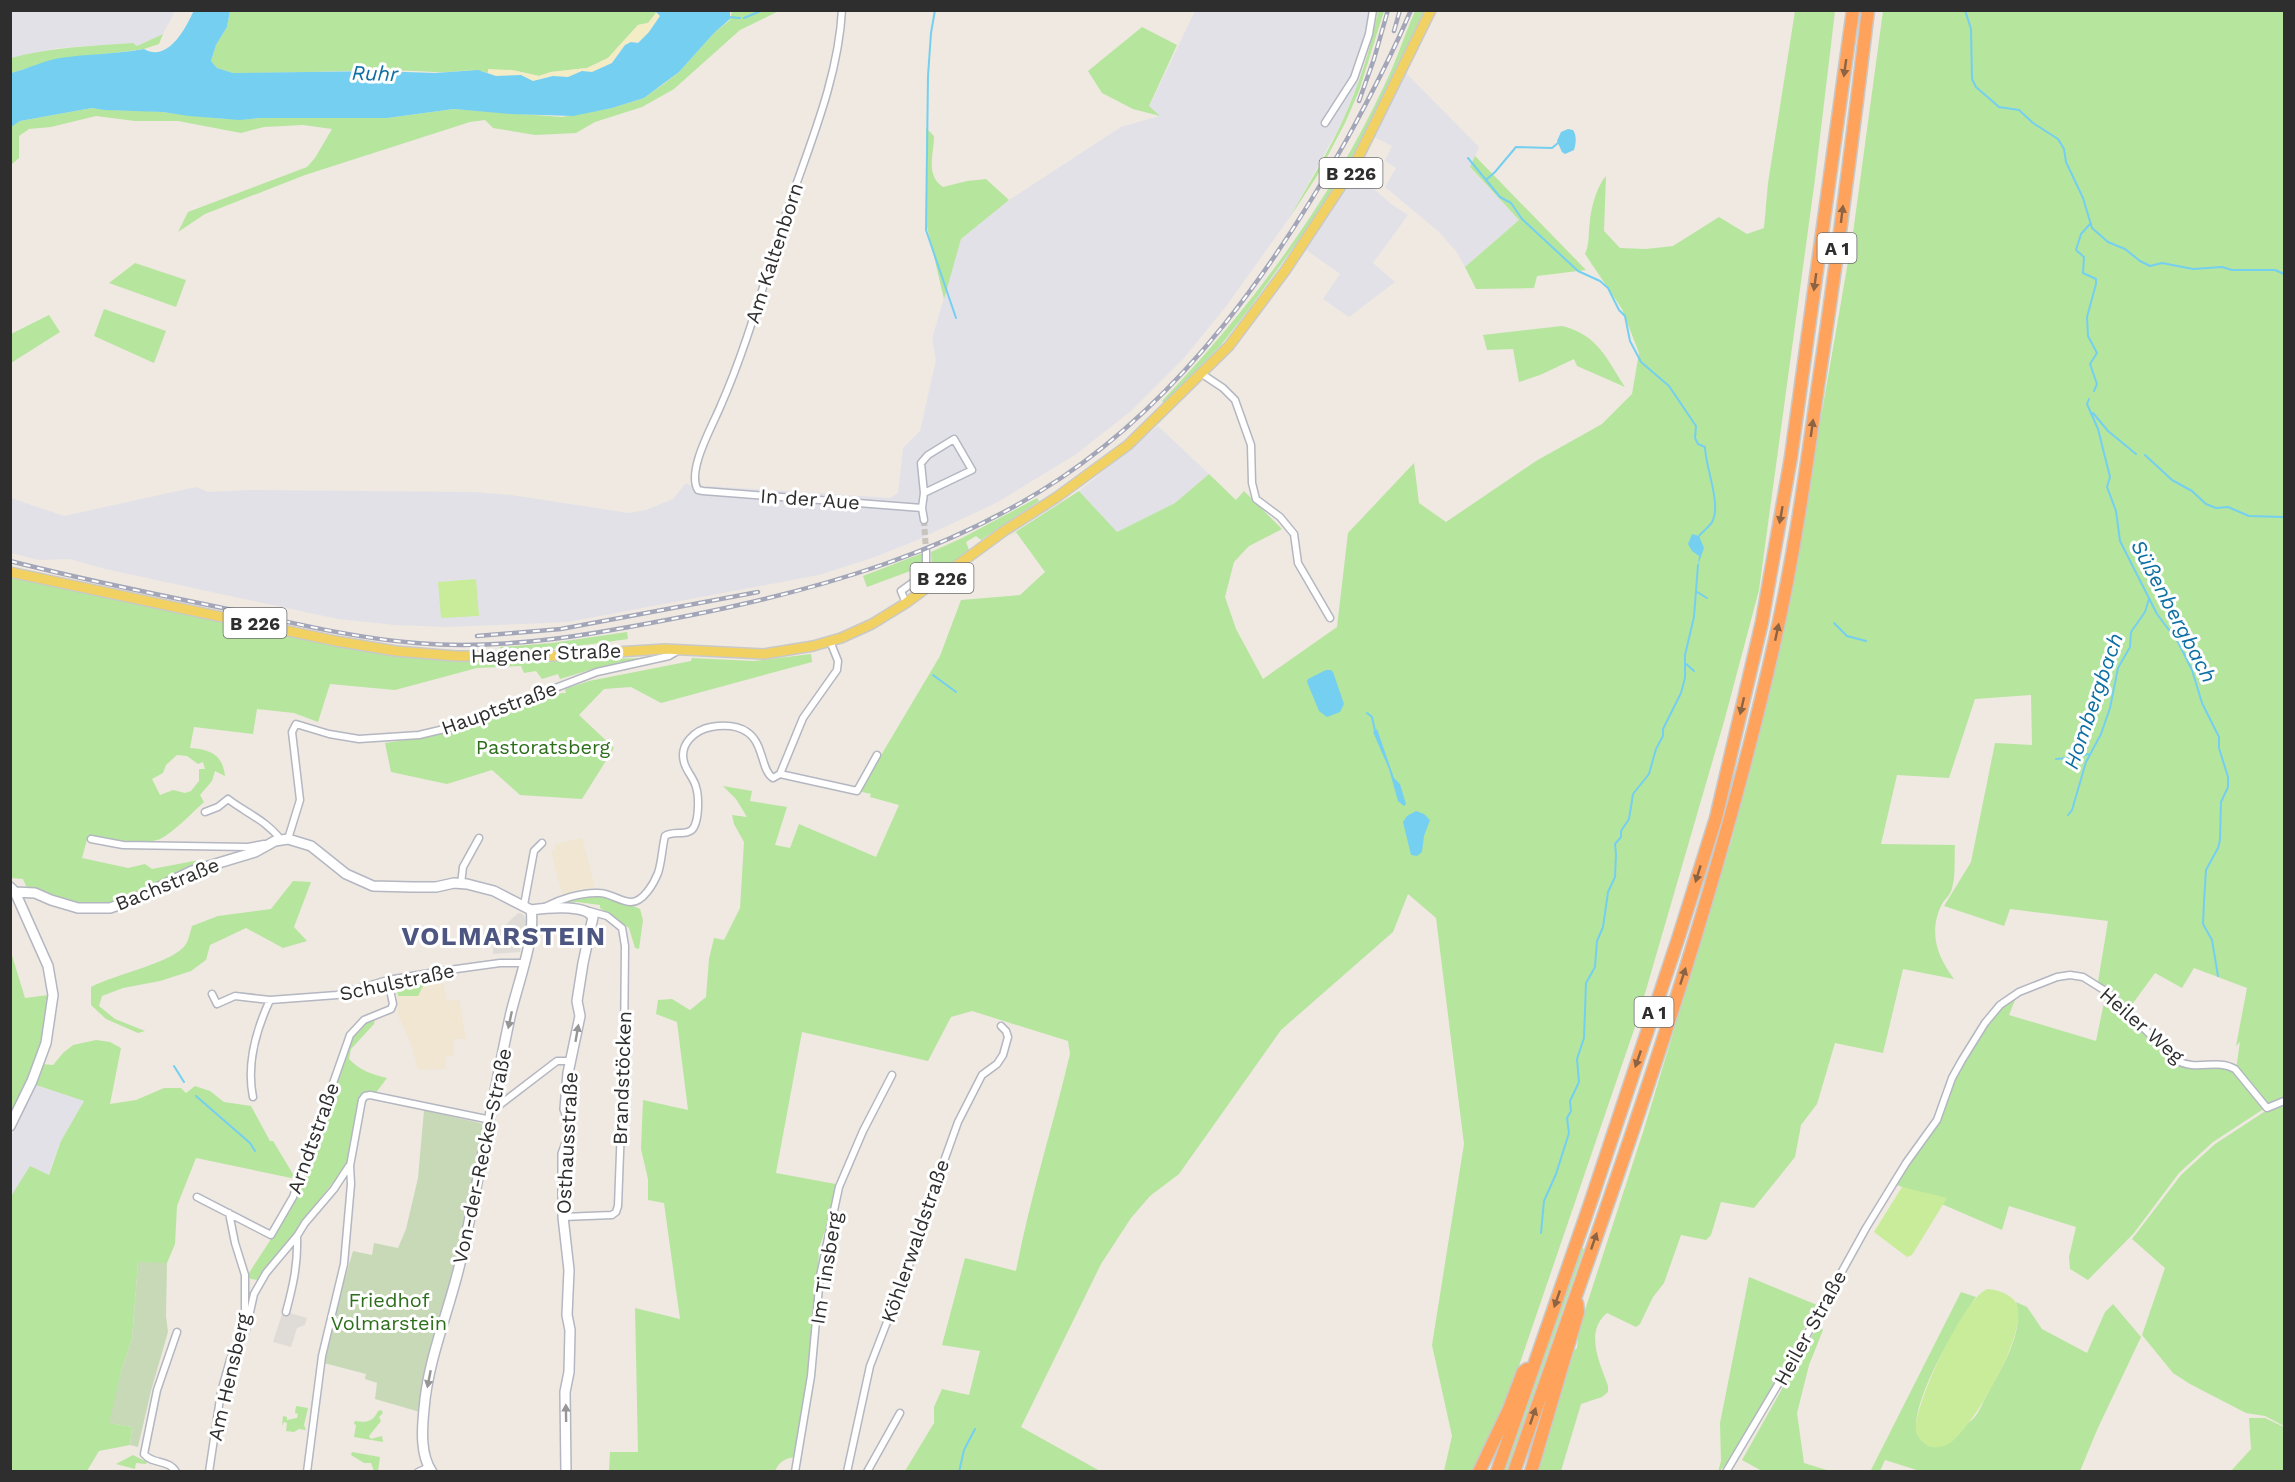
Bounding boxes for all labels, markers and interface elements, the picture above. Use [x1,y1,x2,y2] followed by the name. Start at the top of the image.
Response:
[1841,59,1850,78] one-way arrow
[351,60,399,86] water label: Ruhr
[1320,158,1382,188] road number: B 226
[740,180,808,326] street label: Am Kaltenborn
[1837,204,1846,223] one-way arrow
[1818,233,1856,263] road number: A 1
[1810,273,1819,292] one-way arrow
[1808,418,1817,437] one-way arrow
[759,484,861,514] street label: In der Aue
[1776,506,1785,525] one-way arrow
[2126,535,2222,687] water label: Süßenbergbach
[910,563,974,593] road number: B 226
[224,608,286,638] road number: B 226
[1773,622,1782,641] one-way arrow
[2058,630,2128,772] water label: Hombergbach
[470,638,622,668] street label: Hagener Straße
[438,676,560,740] street label: Hauptstraße
[1737,697,1747,715] one-way arrow
[476,735,611,759] park label: Pastoratsberg
[112,852,222,916] street label: Bachstraße
[1693,865,1702,883] one-way arrow
[401,921,607,951] district label: VOLMARSTEIN
[337,958,457,1006] street label: Schulstraße
[1679,967,1688,985] one-way arrow
[2095,982,2189,1068] street label: Heiler Weg
[1634,997,1674,1027] road number: A 1
[505,1010,514,1029] one-way arrow
[608,1011,636,1145] street label: Brandstöcken
[572,1023,581,1042] one-way arrow
[447,1046,517,1266] street label: Von-der-Recke-Straße
[1633,1051,1643,1069] one-way arrow
[551,1071,583,1215] street label: Osthausstraße
[282,1079,344,1197] street label: Arndtstraße
[876,1156,954,1326] street label: Köhlerwaldstraße
[805,1210,847,1326] street label: Im Tinsberg
[1590,1232,1600,1250] one-way arrow
[1769,1266,1851,1390] street label: Heiler Straße
[331,1288,447,1335] park label: Friedhof Volmarstein
[1551,1290,1561,1308] one-way arrow
[203,1310,255,1443] street label: Am Hensberg
[424,1370,433,1389] one-way arrow
[561,1404,571,1423] one-way arrow
[1529,1407,1539,1425] one-way arrow

